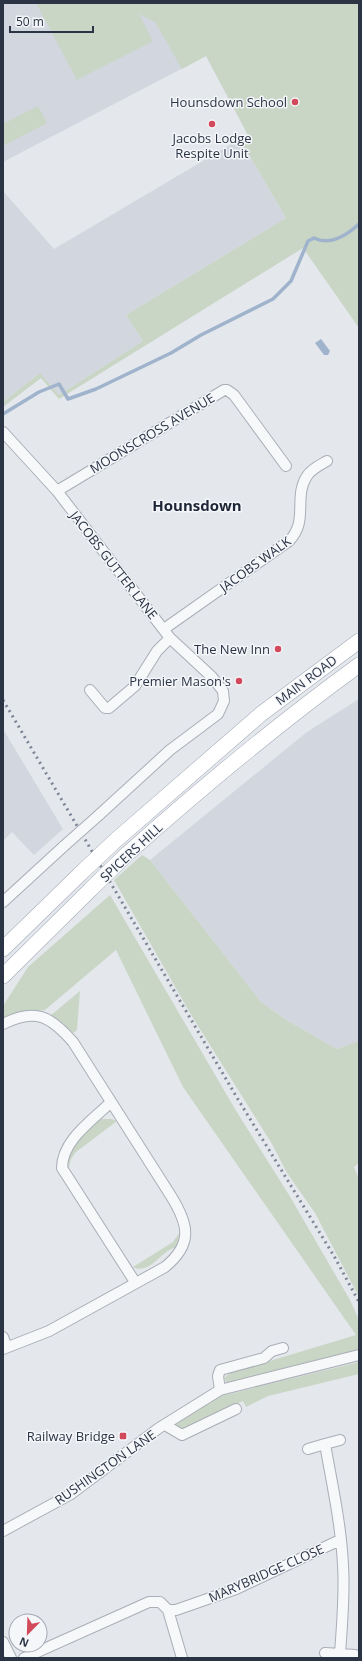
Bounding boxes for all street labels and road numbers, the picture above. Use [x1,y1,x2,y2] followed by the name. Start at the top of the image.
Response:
[86,389,218,477] street label: MOONSCROSS AVENUE
[65,506,162,623] street label: JACOBS GUTTER LANE
[214,532,294,597] street label: JACOBS WALK
[272,651,340,709] street label: MAIN ROAD
[96,818,166,886] street label: SPICERS HILL
[51,1425,159,1509] street label: RUSHINGTON LANE
[206,1540,326,1606] street label: MARYBRIDGE CLOSE

